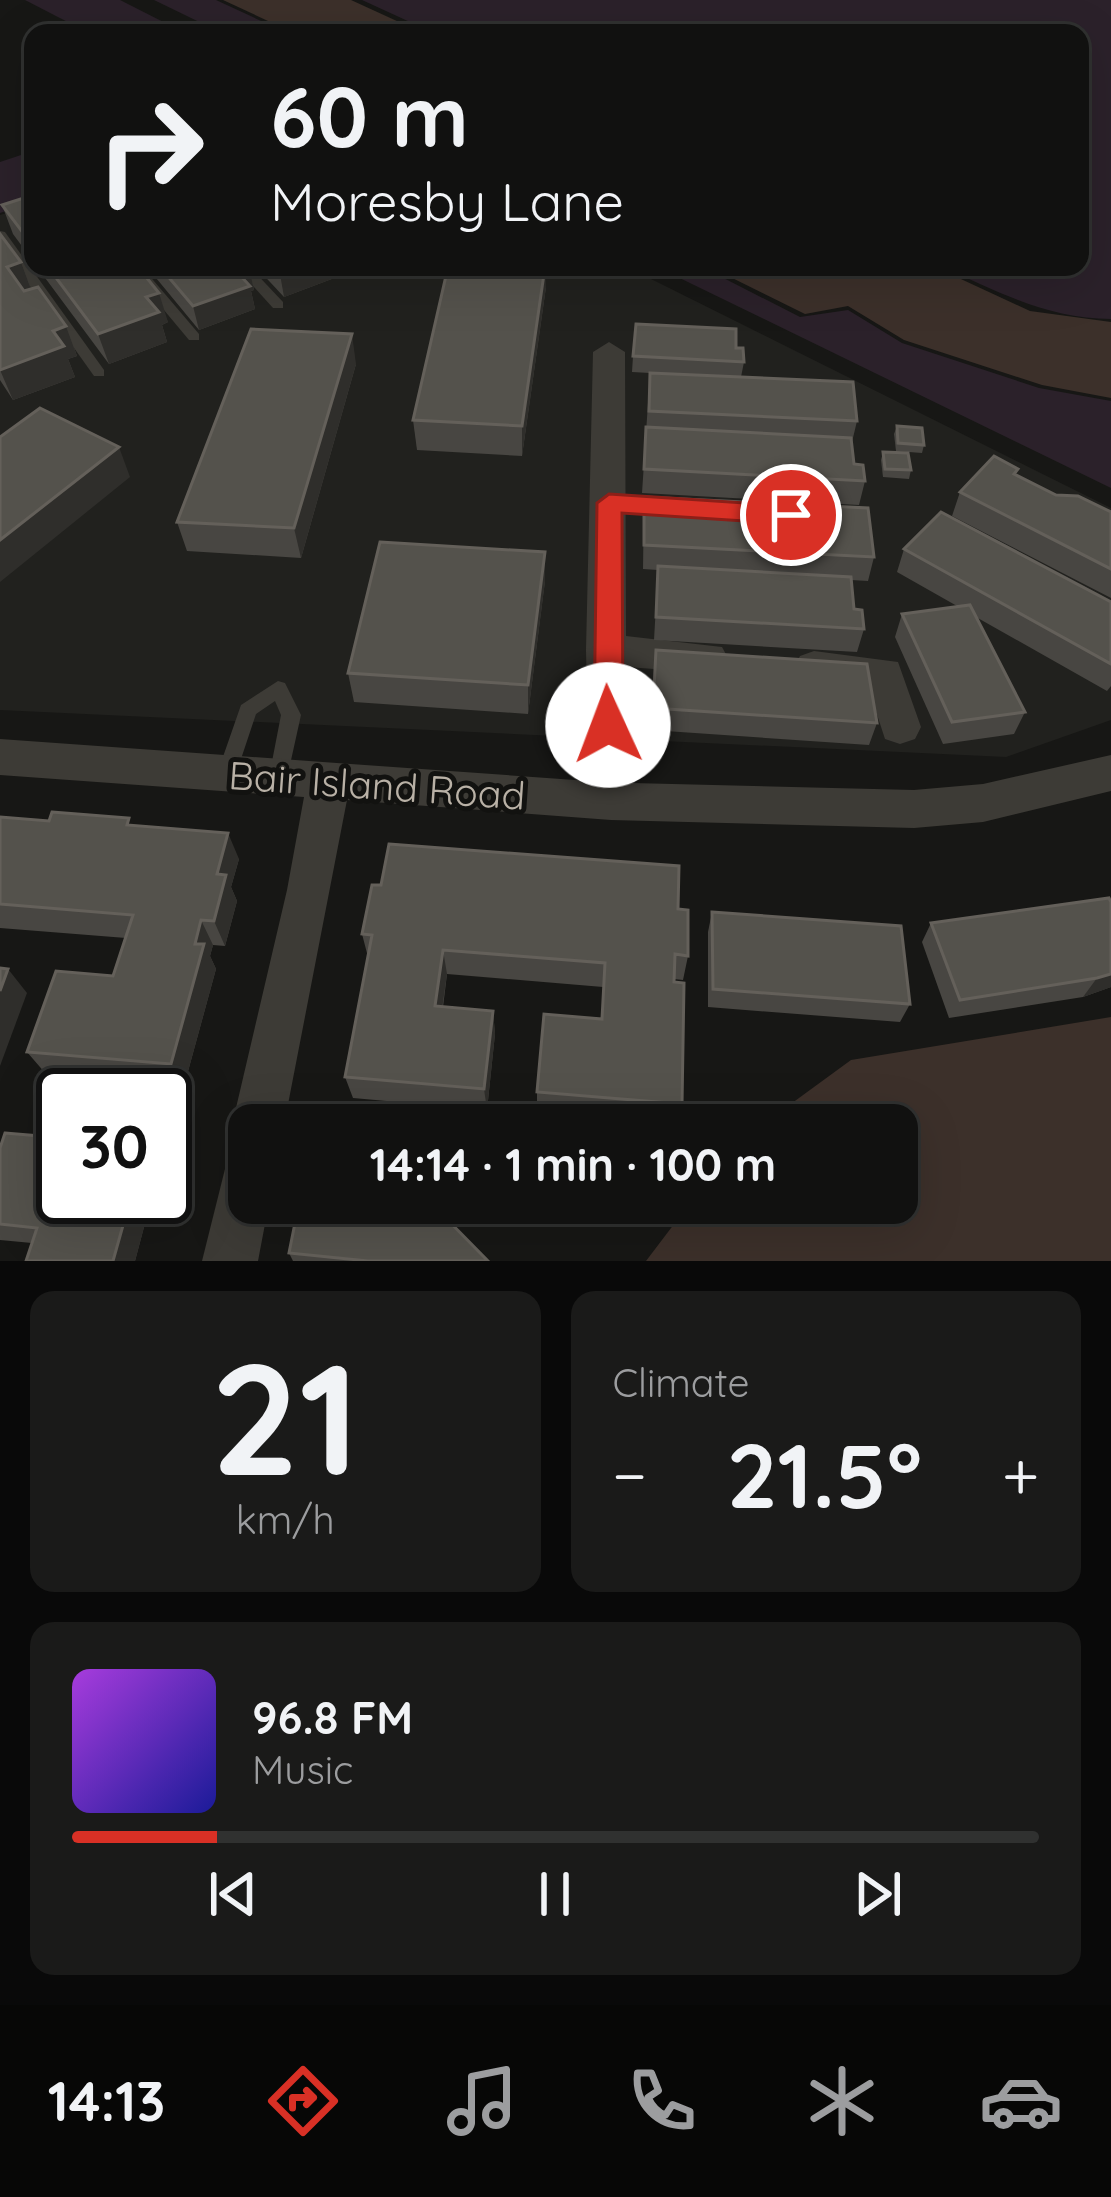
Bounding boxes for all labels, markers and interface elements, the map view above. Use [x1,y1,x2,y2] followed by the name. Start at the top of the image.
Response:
[270,63,469,168] text: 60 m
[72,72,228,228] icon: right
[270,167,624,235] text: Moresby Lane
[740,464,842,566] pin
[758,482,824,548] icon: arrive
[545,662,671,788] position arrow
[227,750,527,820] street label: Bair Island Road
[36,1068,192,1224] speed limit sign: 30
[370,1136,776,1192] text: 14:14 · 1 min · 100 m
[211,1319,360,1514] text: 21
[613,1358,750,1407] text: Climate
[726,1418,922,1531] text: 21.5°
[613,1433,647,1516] text: −
[1002,1433,1039,1516] text: +
[236,1495,335,1544] text: km/h
[252,1689,413,1745] text: 96.8 FM
[252,1745,353,1794] text: Music
[200,1861,266,1927] icon: previous
[522,1861,588,1927] icon: pause
[845,1861,911,1927] icon: next
[261,2059,345,2143] icon: directions
[440,2059,524,2143] icon: music
[620,2059,704,2143] icon: phone
[800,2059,884,2143] icon: climate
[979,2059,1063,2143] icon: car
[48,2067,165,2135] text: 14:13

